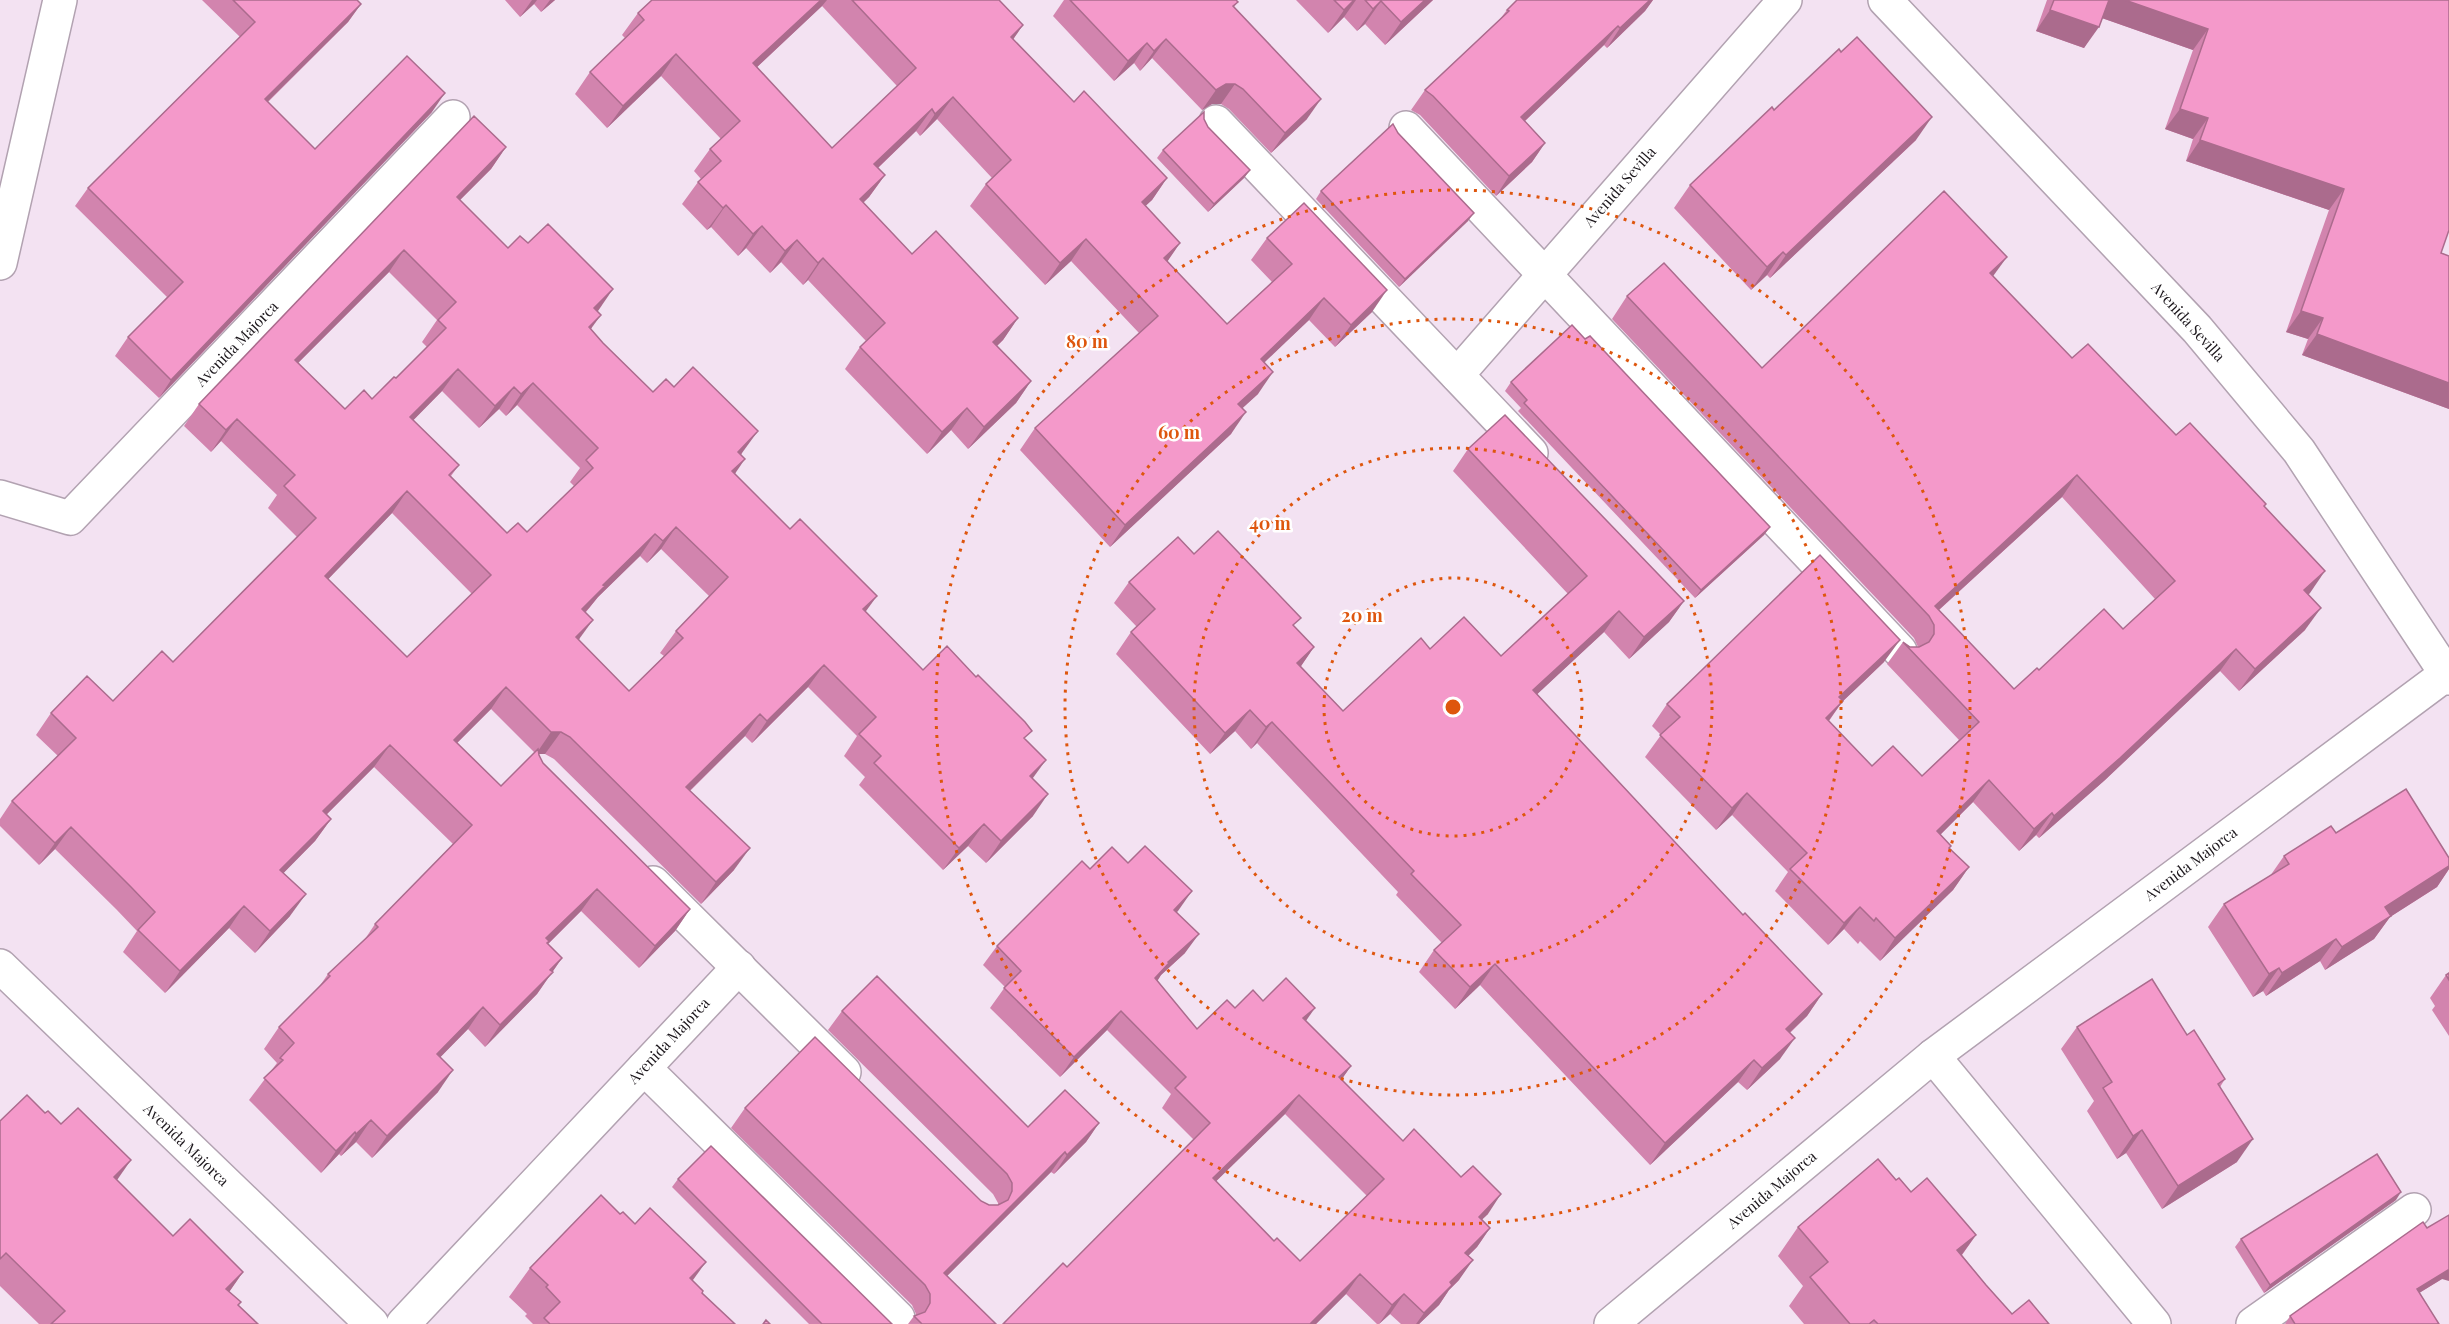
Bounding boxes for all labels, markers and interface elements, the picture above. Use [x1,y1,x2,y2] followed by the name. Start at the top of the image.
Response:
[1578,141,1660,232] street label: Avenida Sevilla
[2147,276,2230,366] street label: Avenida Sevilla
[190,296,282,391] street label: Avenida Majorca
[1066,329,1109,353] text: 80 m
[1158,420,1201,444] text: 60 m
[1249,511,1292,535] text: 40 m
[1341,603,1383,627] text: 20 m
[1443,697,1463,717] centre of rings
[2139,821,2241,905] street label: Avenida Majorca
[622,992,714,1089] street label: Avenida Majorca
[139,1098,234,1190] street label: Avenida Majorca
[1722,1146,1821,1233] street label: Avenida Majorca

